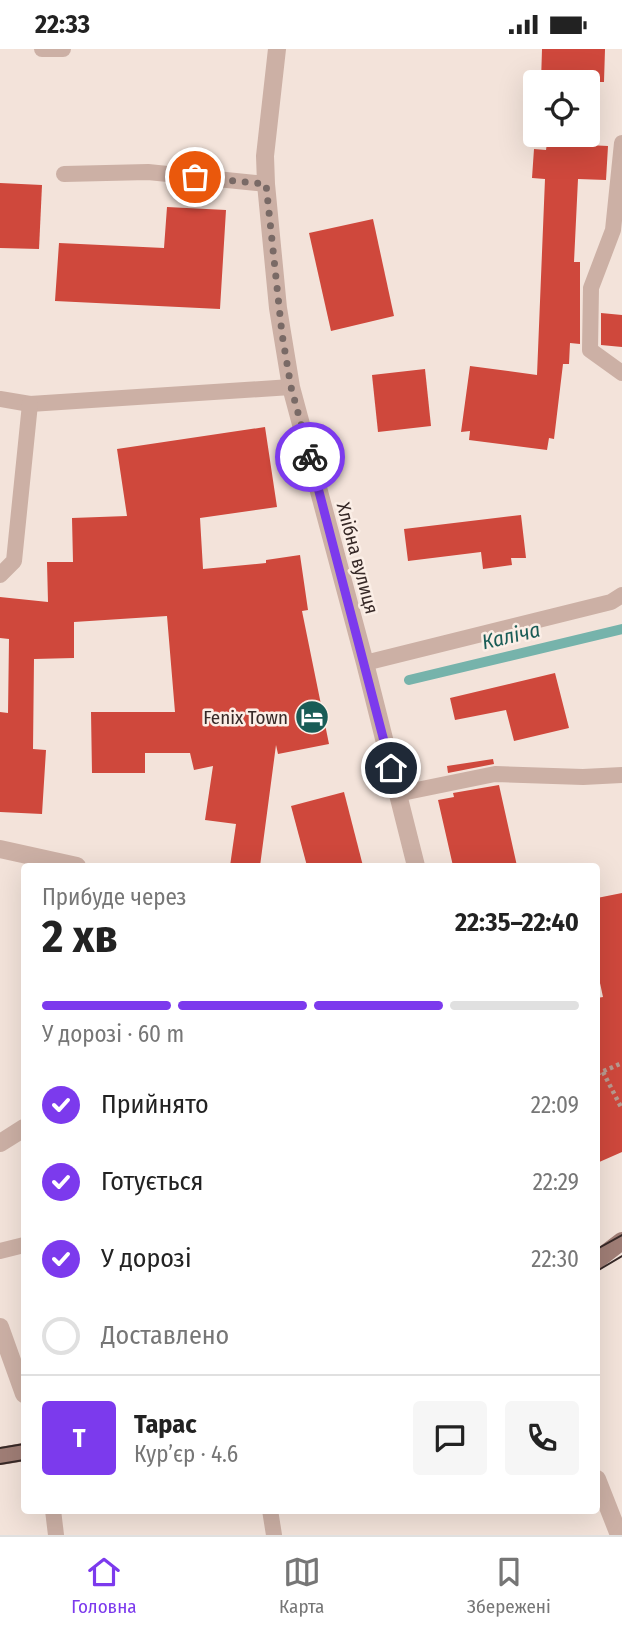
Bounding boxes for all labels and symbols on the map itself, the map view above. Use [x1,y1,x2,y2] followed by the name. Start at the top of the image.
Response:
[165,147,225,207] pin
[275,422,345,492] courier
[332,500,383,616] street label: Хлібна вулиця
[479,617,543,655] water label: Каліча
[293,698,331,736] hotel icon: Fenix Town
[203,706,288,729] place label: Fenix Town
[361,738,421,798] pin

